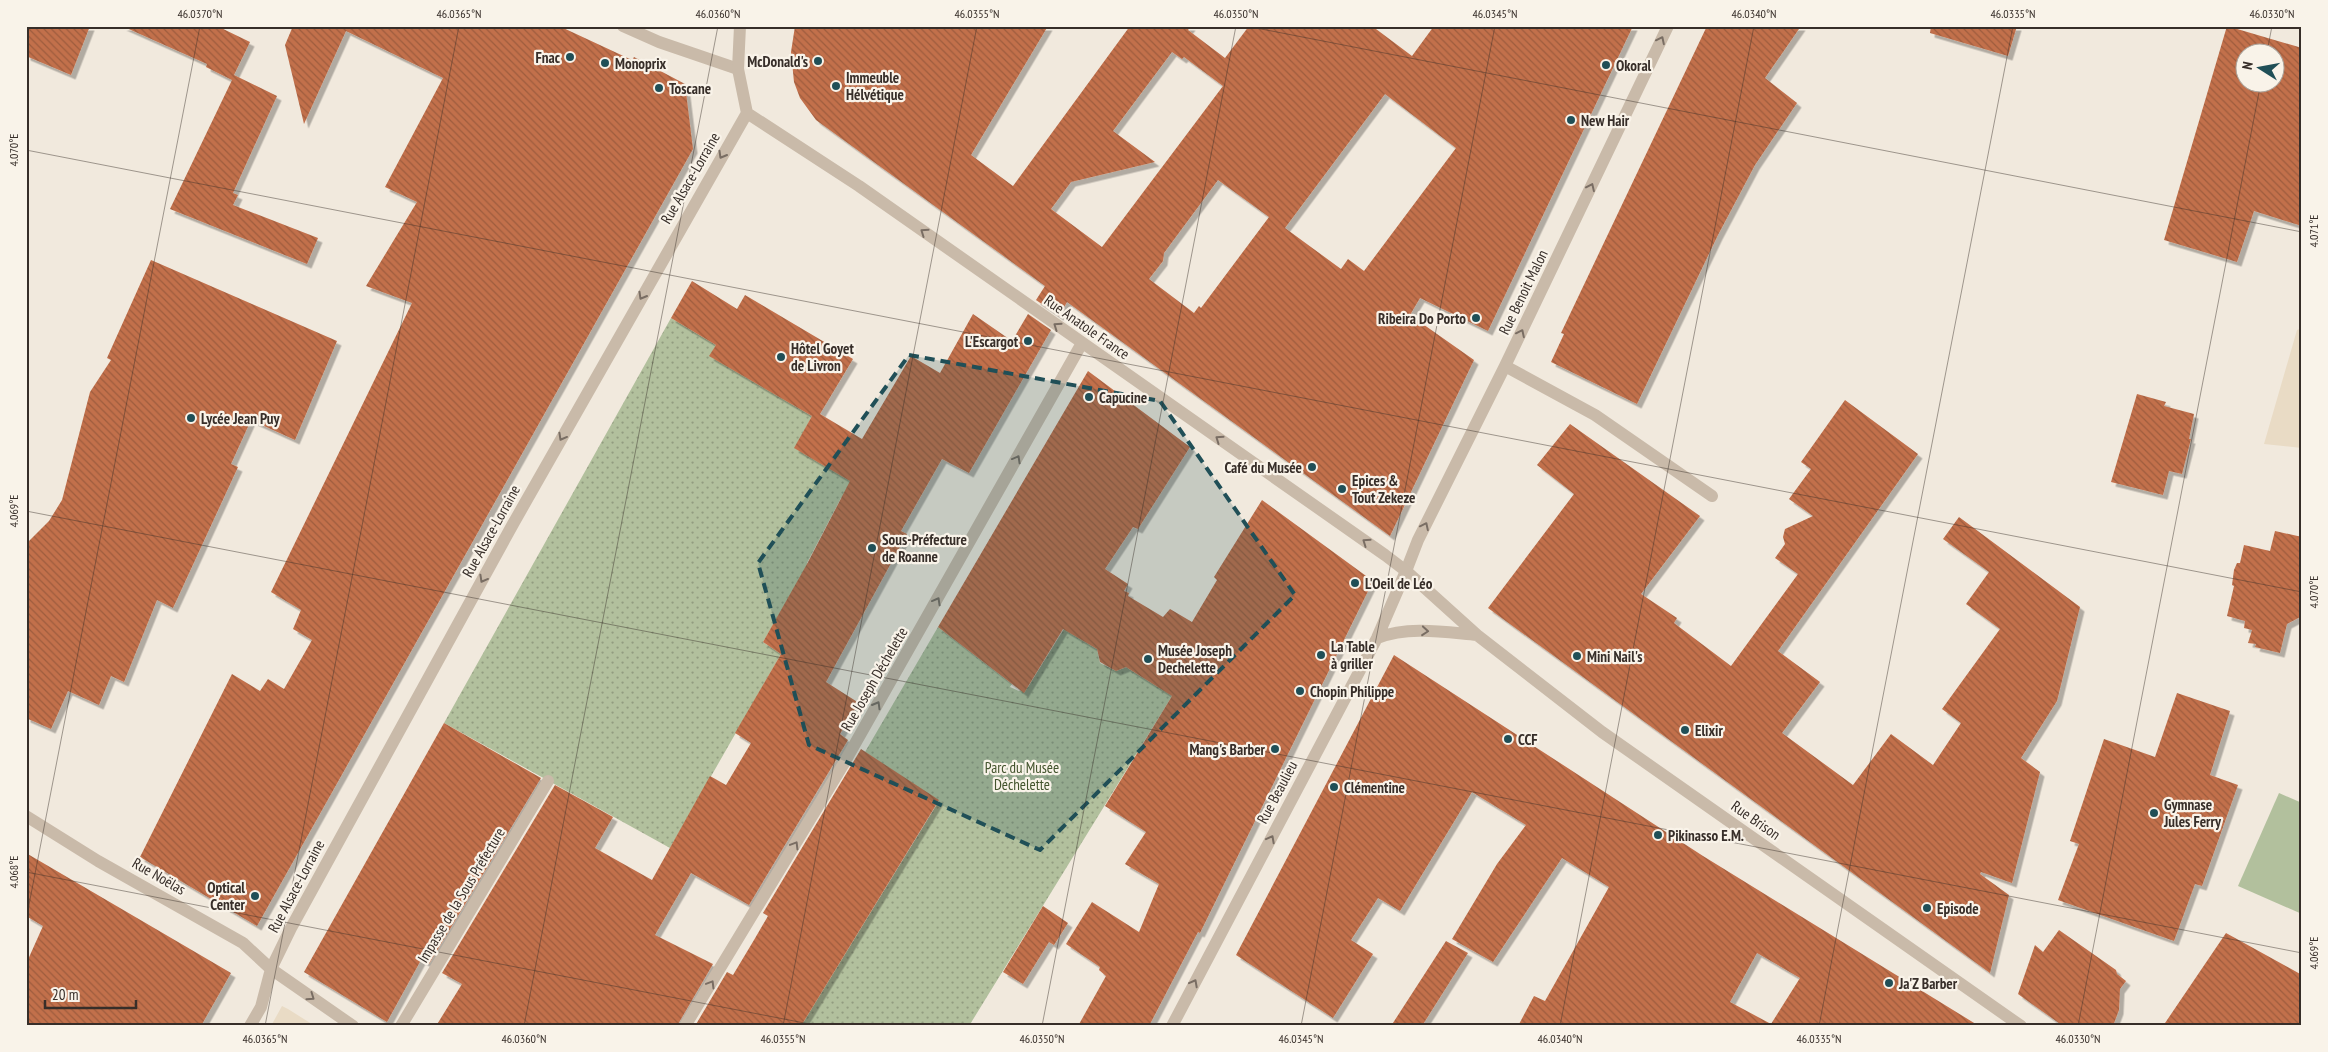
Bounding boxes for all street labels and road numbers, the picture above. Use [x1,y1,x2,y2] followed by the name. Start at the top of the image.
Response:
[656,129,724,227] street label: Rue Alsace-Lorraine
[1494,246,1552,338] street label: Rue Benoit Malon
[1041,291,1133,363] street label: Rue Anatole France
[458,482,524,580] street label: Rue Alsace-Lorraine
[837,624,911,734] street label: Rue Joseph Déchelette
[1253,757,1301,827] street label: Rue Beaulieu
[1728,796,1784,844] street label: Rue Brison
[413,824,509,966] street label: Impasse de la Sous Préfecture
[264,836,328,936] street label: Rue Alsace-Lorraine
[129,853,189,899] street label: Rue Noëlas

